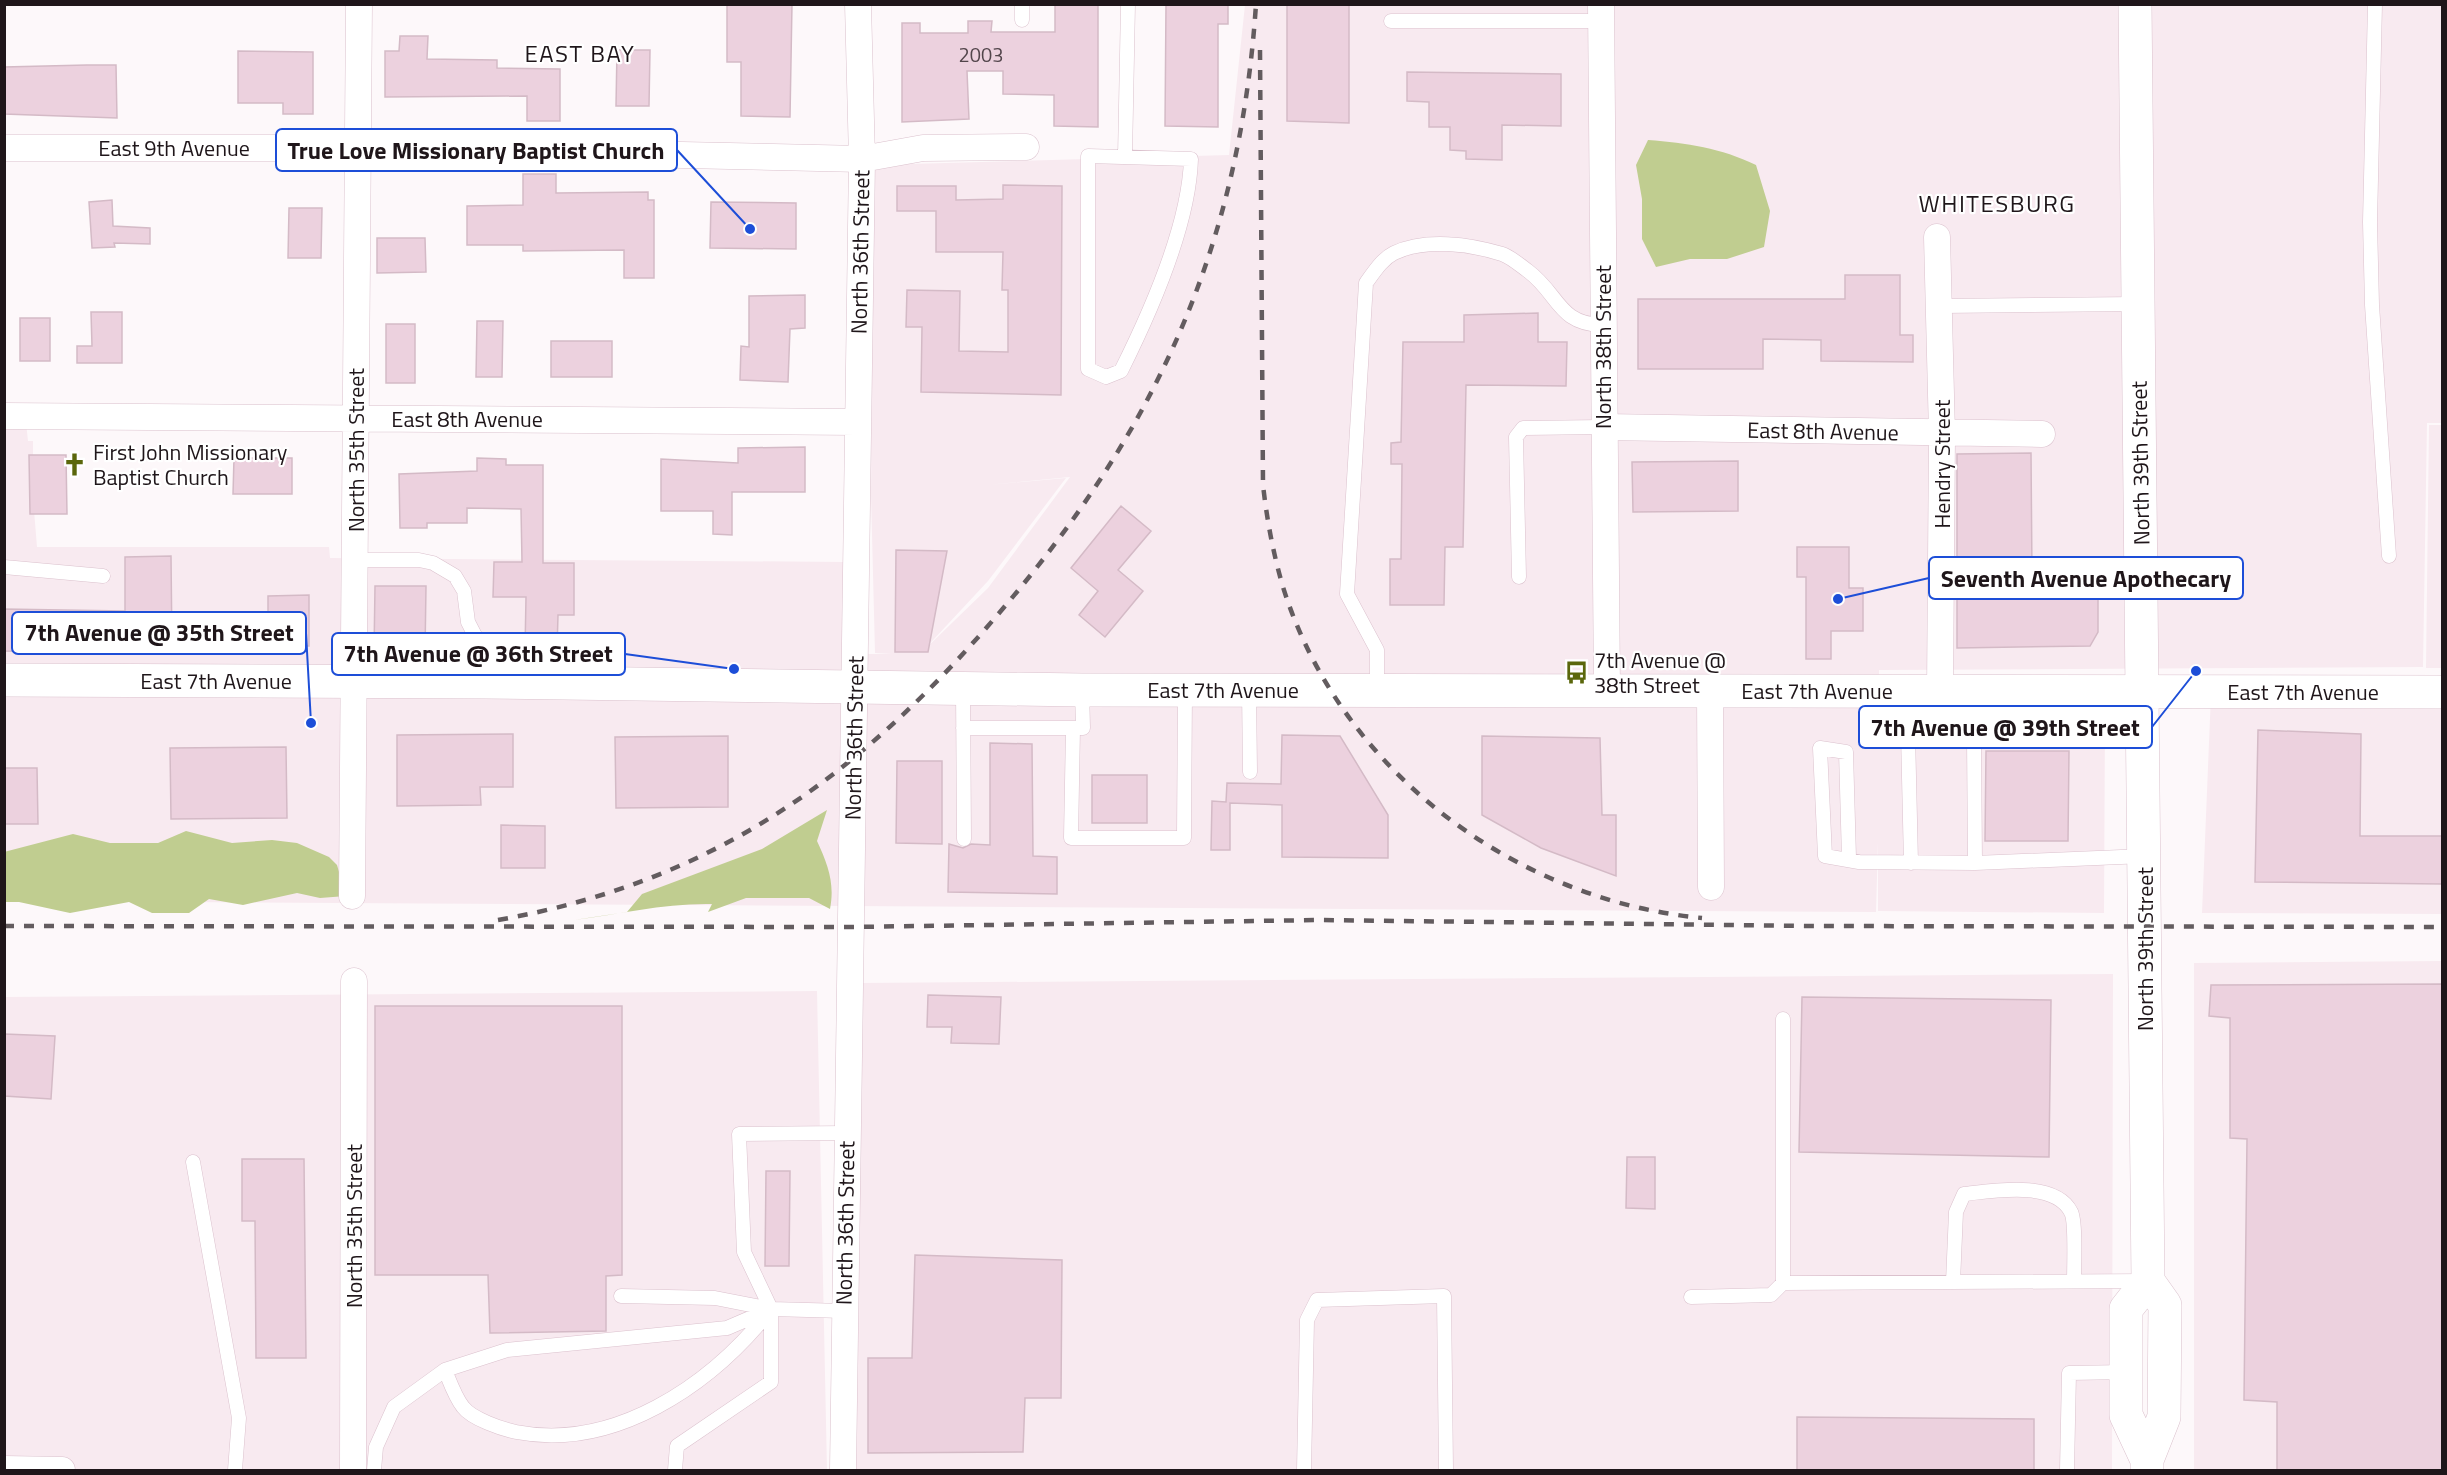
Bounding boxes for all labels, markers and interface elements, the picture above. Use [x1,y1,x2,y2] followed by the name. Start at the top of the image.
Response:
[525,35,635,71] district label: EAST BAY
[959,39,1003,70] house number: 2003
[276,129,677,171] callout: True Love Missionary Baptist Church
[98,131,250,165] street label: East 9th Avenue
[287,132,665,168] text: True Love Missionary Baptist Church
[842,169,878,334] street label: North 36th Street
[1918,185,2076,221] district label: WHITESBURG
[1586,265,1620,429] street label: North 38th Street
[339,368,373,532] street label: North 35th Street
[2122,380,2158,545] street label: North 39th Street
[1925,399,1959,529] street label: Hendry Street
[391,402,543,436] street label: East 8th Avenue
[1747,413,1899,449] street label: East 8th Avenue
[93,435,288,494] place label: First John Missionary Baptist Church
[62,452,88,478] church icon: First John Missionary Baptist Church
[1929,557,2243,599] callout: Seventh Avenue Apothecary
[1941,560,2231,596] text: Seventh Avenue Apothecary
[12,612,306,654] callout: 7th Avenue @ 35th Street
[24,614,294,650] text: 7th Avenue @ 35th Street
[332,633,625,675] callout: 7th Avenue @ 36th Street
[343,635,613,671] text: 7th Avenue @ 36th Street
[1594,643,1726,702] place label: 7th Avenue @ 38th Street
[836,655,872,820] street label: North 36th Street
[1563,660,1589,686] bus stop icon: 7th Avenue @ 38th Street
[140,664,292,698] street label: East 7th Avenue
[1147,673,1299,707] street label: East 7th Avenue
[1741,674,1893,708] street label: East 7th Avenue
[2227,675,2379,709] street label: East 7th Avenue
[1859,706,2152,748] callout: 7th Avenue @ 39th Street
[1870,709,2140,745] text: 7th Avenue @ 39th Street
[2128,867,2162,1031] street label: North 39th Street
[827,1140,863,1305] street label: North 36th Street
[337,1144,371,1308] street label: North 35th Street

